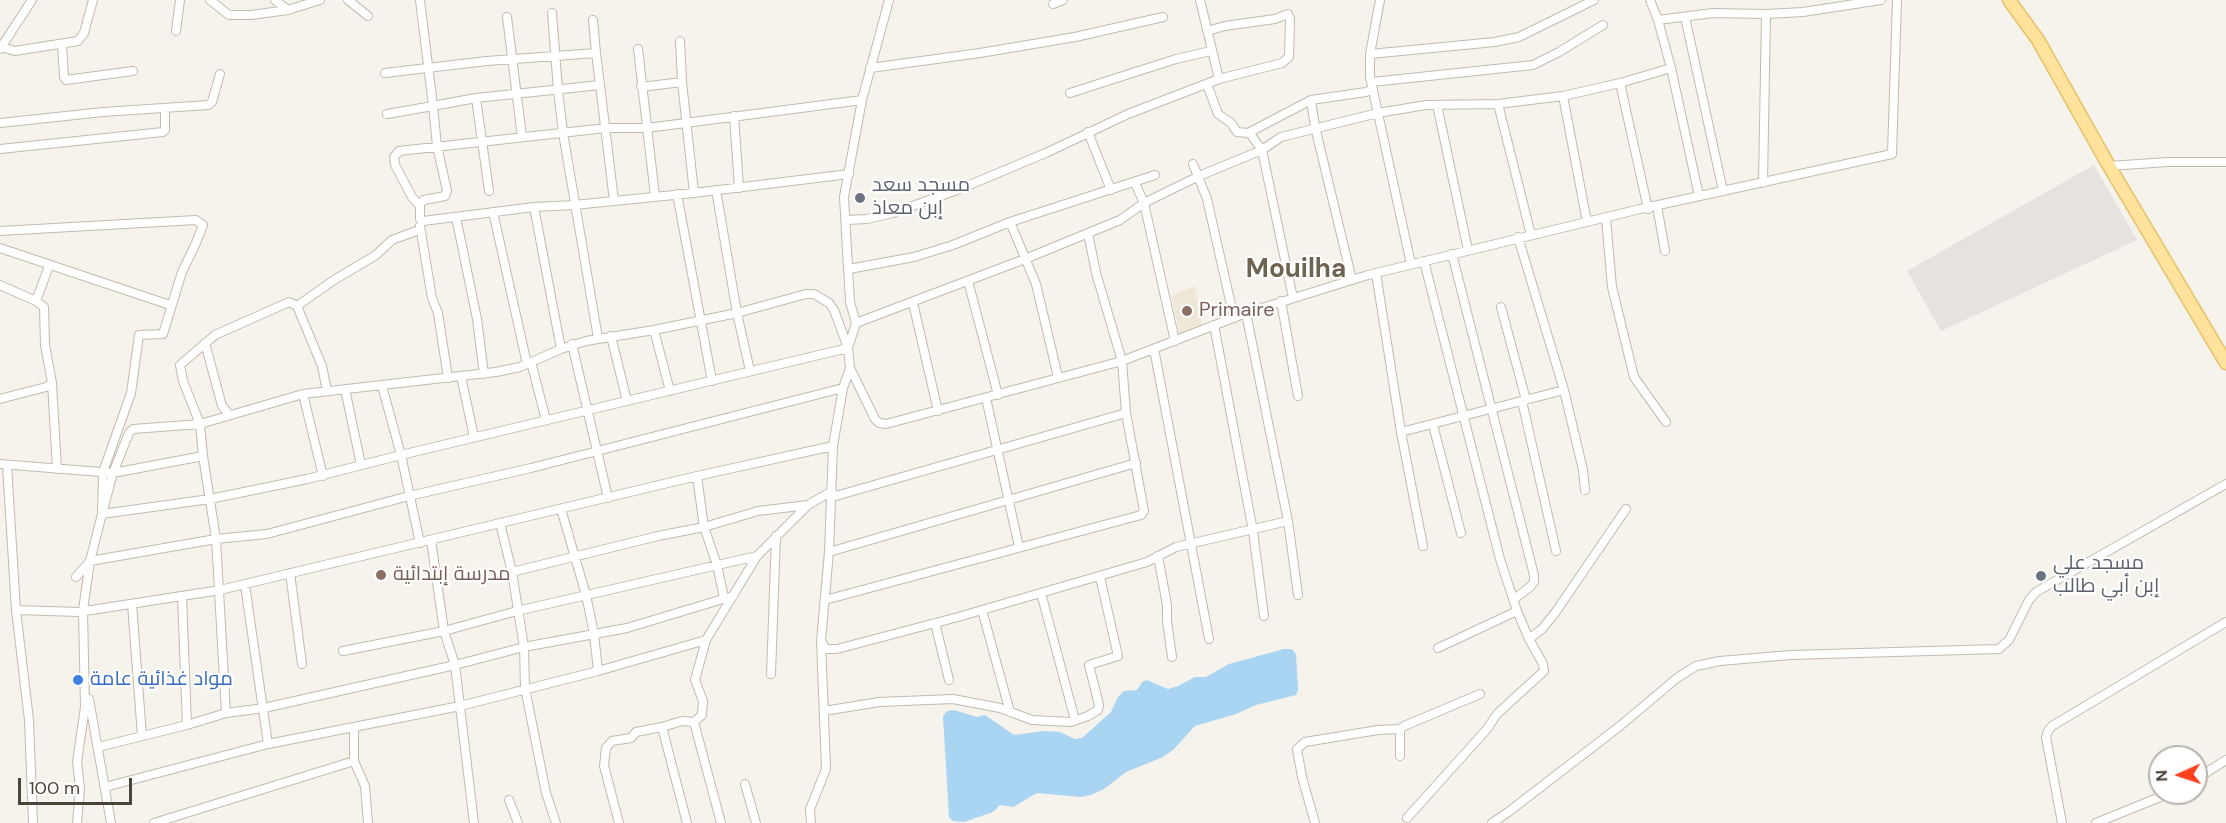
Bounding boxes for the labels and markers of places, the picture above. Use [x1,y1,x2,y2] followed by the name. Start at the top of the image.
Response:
[872,174,970,221] place label: مسجد سعد إبن معاذ
[853,191,867,205] marker: مسجد سعد إبن معاذ
[1199,299,1275,323] place label: Primaire
[1180,304,1194,318] marker: Primaire
[2053,552,2159,599] place label: مسجد علي إبن أبي طالب
[393,563,511,587] place label: مدرسة إبتدائية
[374,568,388,582] marker: مدرسة إبتدائية
[2034,569,2048,583] marker: مسجد علي إبن أبي طالب
[90,668,233,692] place label: مواد غذائية عامة
[71,673,85,687] marker: مواد غذائية عامة

